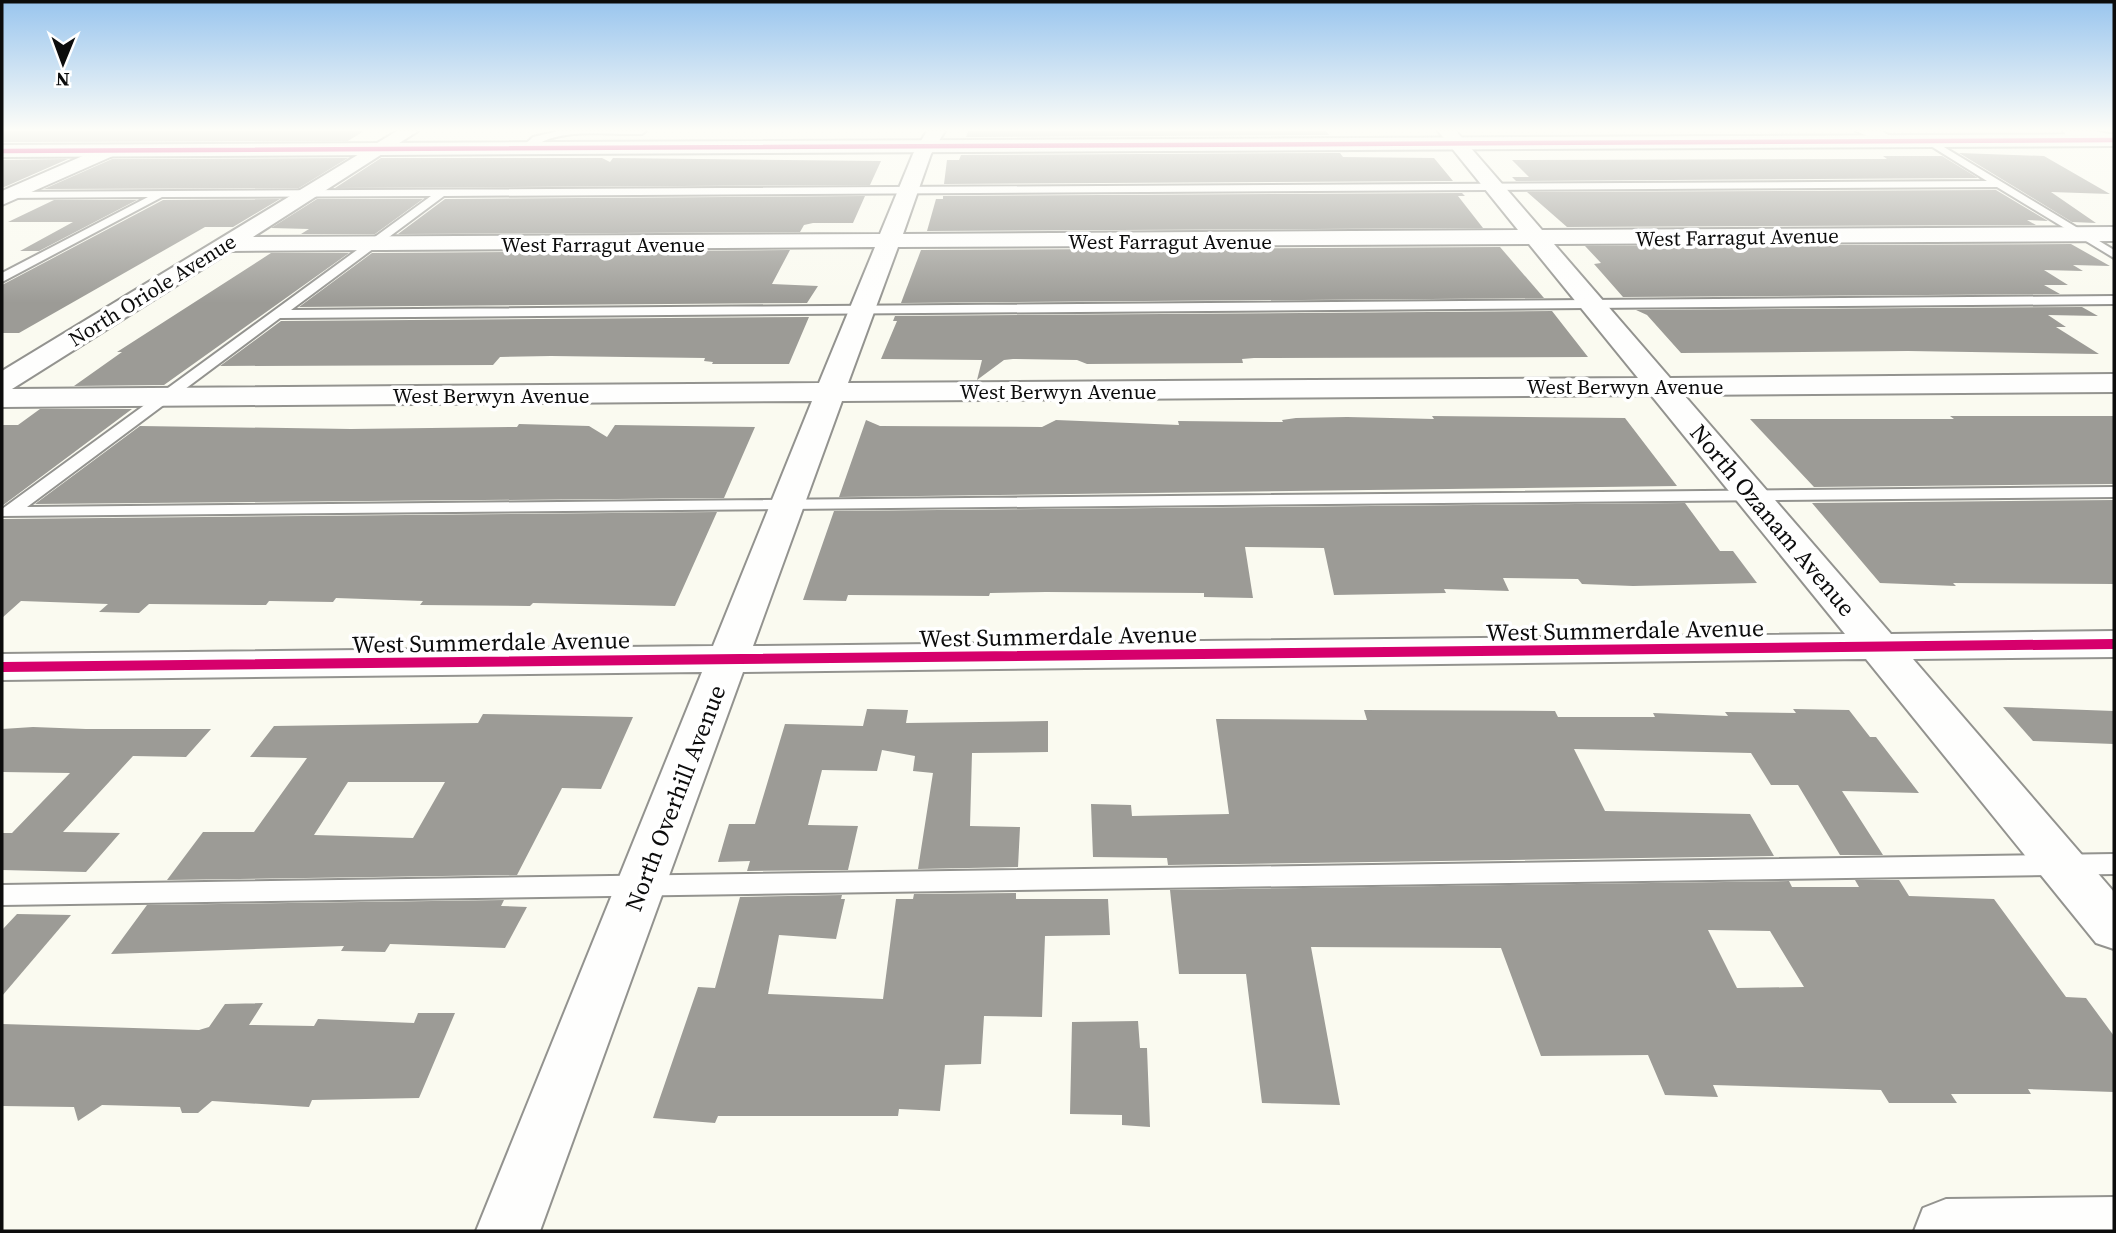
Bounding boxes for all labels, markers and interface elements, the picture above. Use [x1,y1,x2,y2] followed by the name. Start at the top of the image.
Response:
[28,28,98,98] north arrow
[55,67,70,93] text: N
[1635,221,1839,253] street label: West Farragut Avenue
[63,227,241,353] street label: North Oriole Avenue
[1068,227,1272,256] street label: West Farragut Avenue
[501,230,705,259] street label: West Farragut Avenue
[1527,372,1723,401] street label: West Berwyn Avenue
[960,377,1156,406] street label: West Berwyn Avenue
[393,381,589,410] street label: West Berwyn Avenue
[1683,417,1863,623] street label: North Ozanam Avenue
[1486,611,1764,649] street label: West Summerdale Avenue
[919,617,1197,655] street label: West Summerdale Avenue
[352,623,630,661] street label: West Summerdale Avenue
[617,680,733,916] street label: North Overhill Avenue

